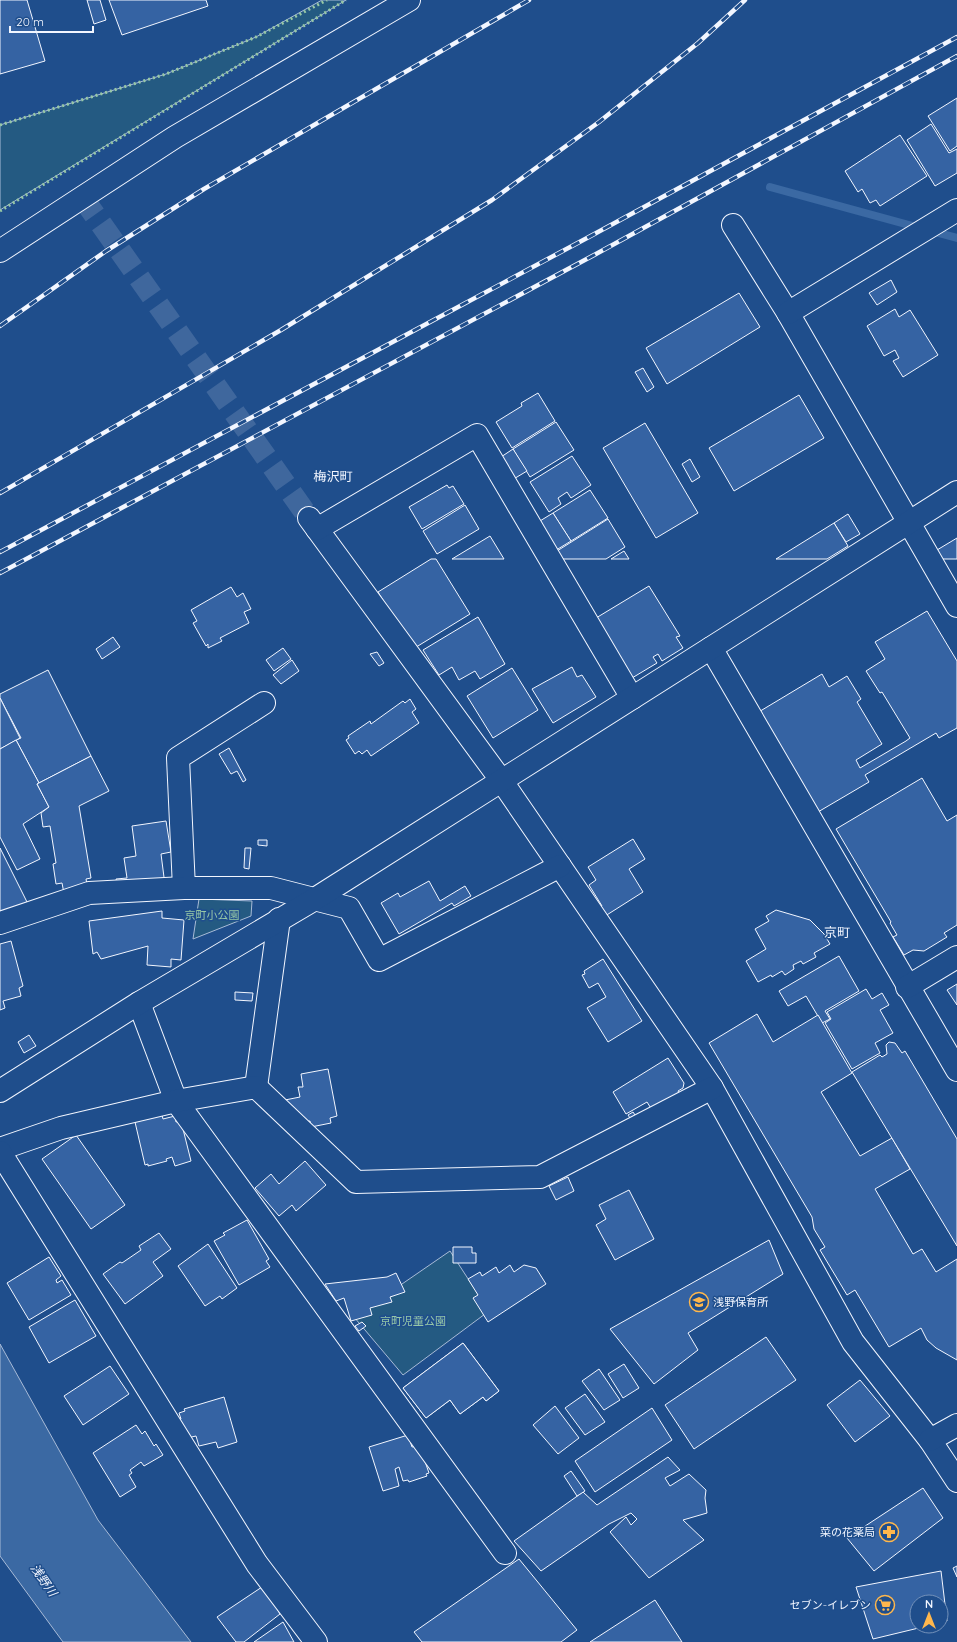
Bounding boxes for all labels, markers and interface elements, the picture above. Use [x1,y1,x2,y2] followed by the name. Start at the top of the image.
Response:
[10,8,93,34] scale bar
[16,14,44,29] text: 20 m
[313,468,353,484] district label: 梅沢町
[185,908,240,922] park label: 京町小公園
[824,924,850,940] district label: 京町
[688,1291,710,1313] school or university icon: 浅野保育所
[713,1295,769,1309] place label: 浅野保育所
[380,1314,446,1328] park label: 京町児童公園
[878,1521,900,1543] pharmacy icon: 菜の花薬局
[820,1525,875,1539] place label: 菜の花薬局
[28,1561,62,1601] water label: 浅野川
[874,1594,896,1616] supermarket icon: セブン-イレブン
[909,1594,949,1634] north arrow
[925,1597,933,1611] text: N
[790,1598,871,1612] place label: セブン-イレブン

